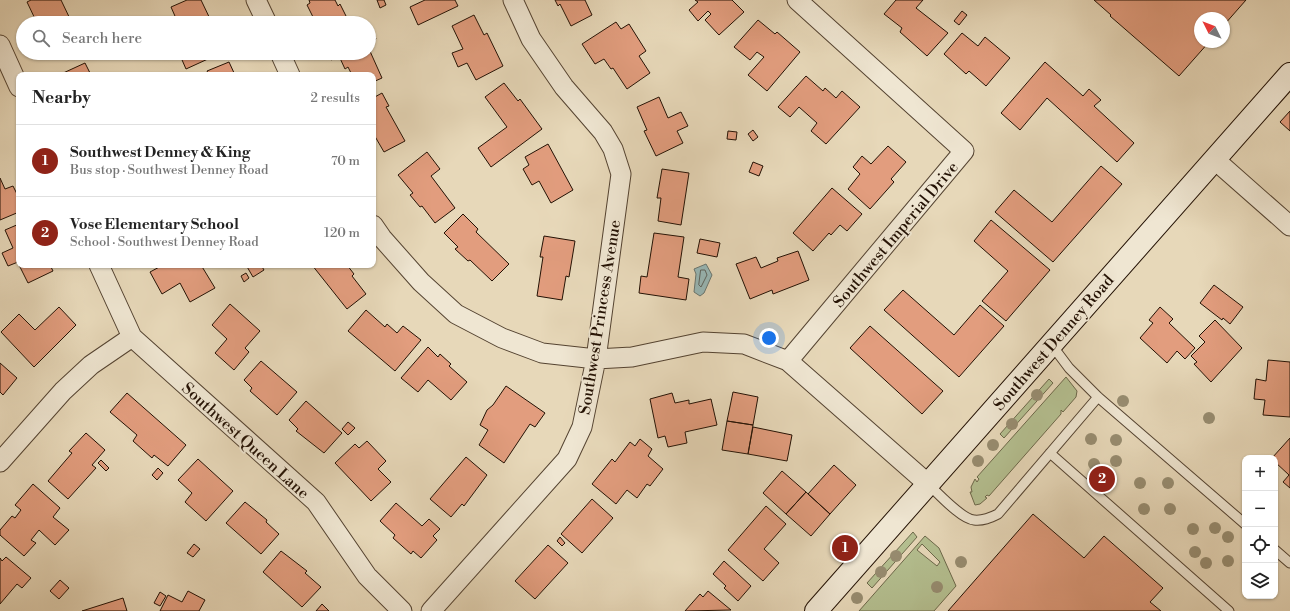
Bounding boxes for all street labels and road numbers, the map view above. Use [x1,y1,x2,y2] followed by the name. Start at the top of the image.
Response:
[829,158,963,312] street label: Southwest Imperial Drive
[575,218,625,416] street label: Southwest Princess Avenue
[989,271,1118,415] street label: Southwest Denney Road
[177,378,313,503] street label: Southwest Queen Lane

